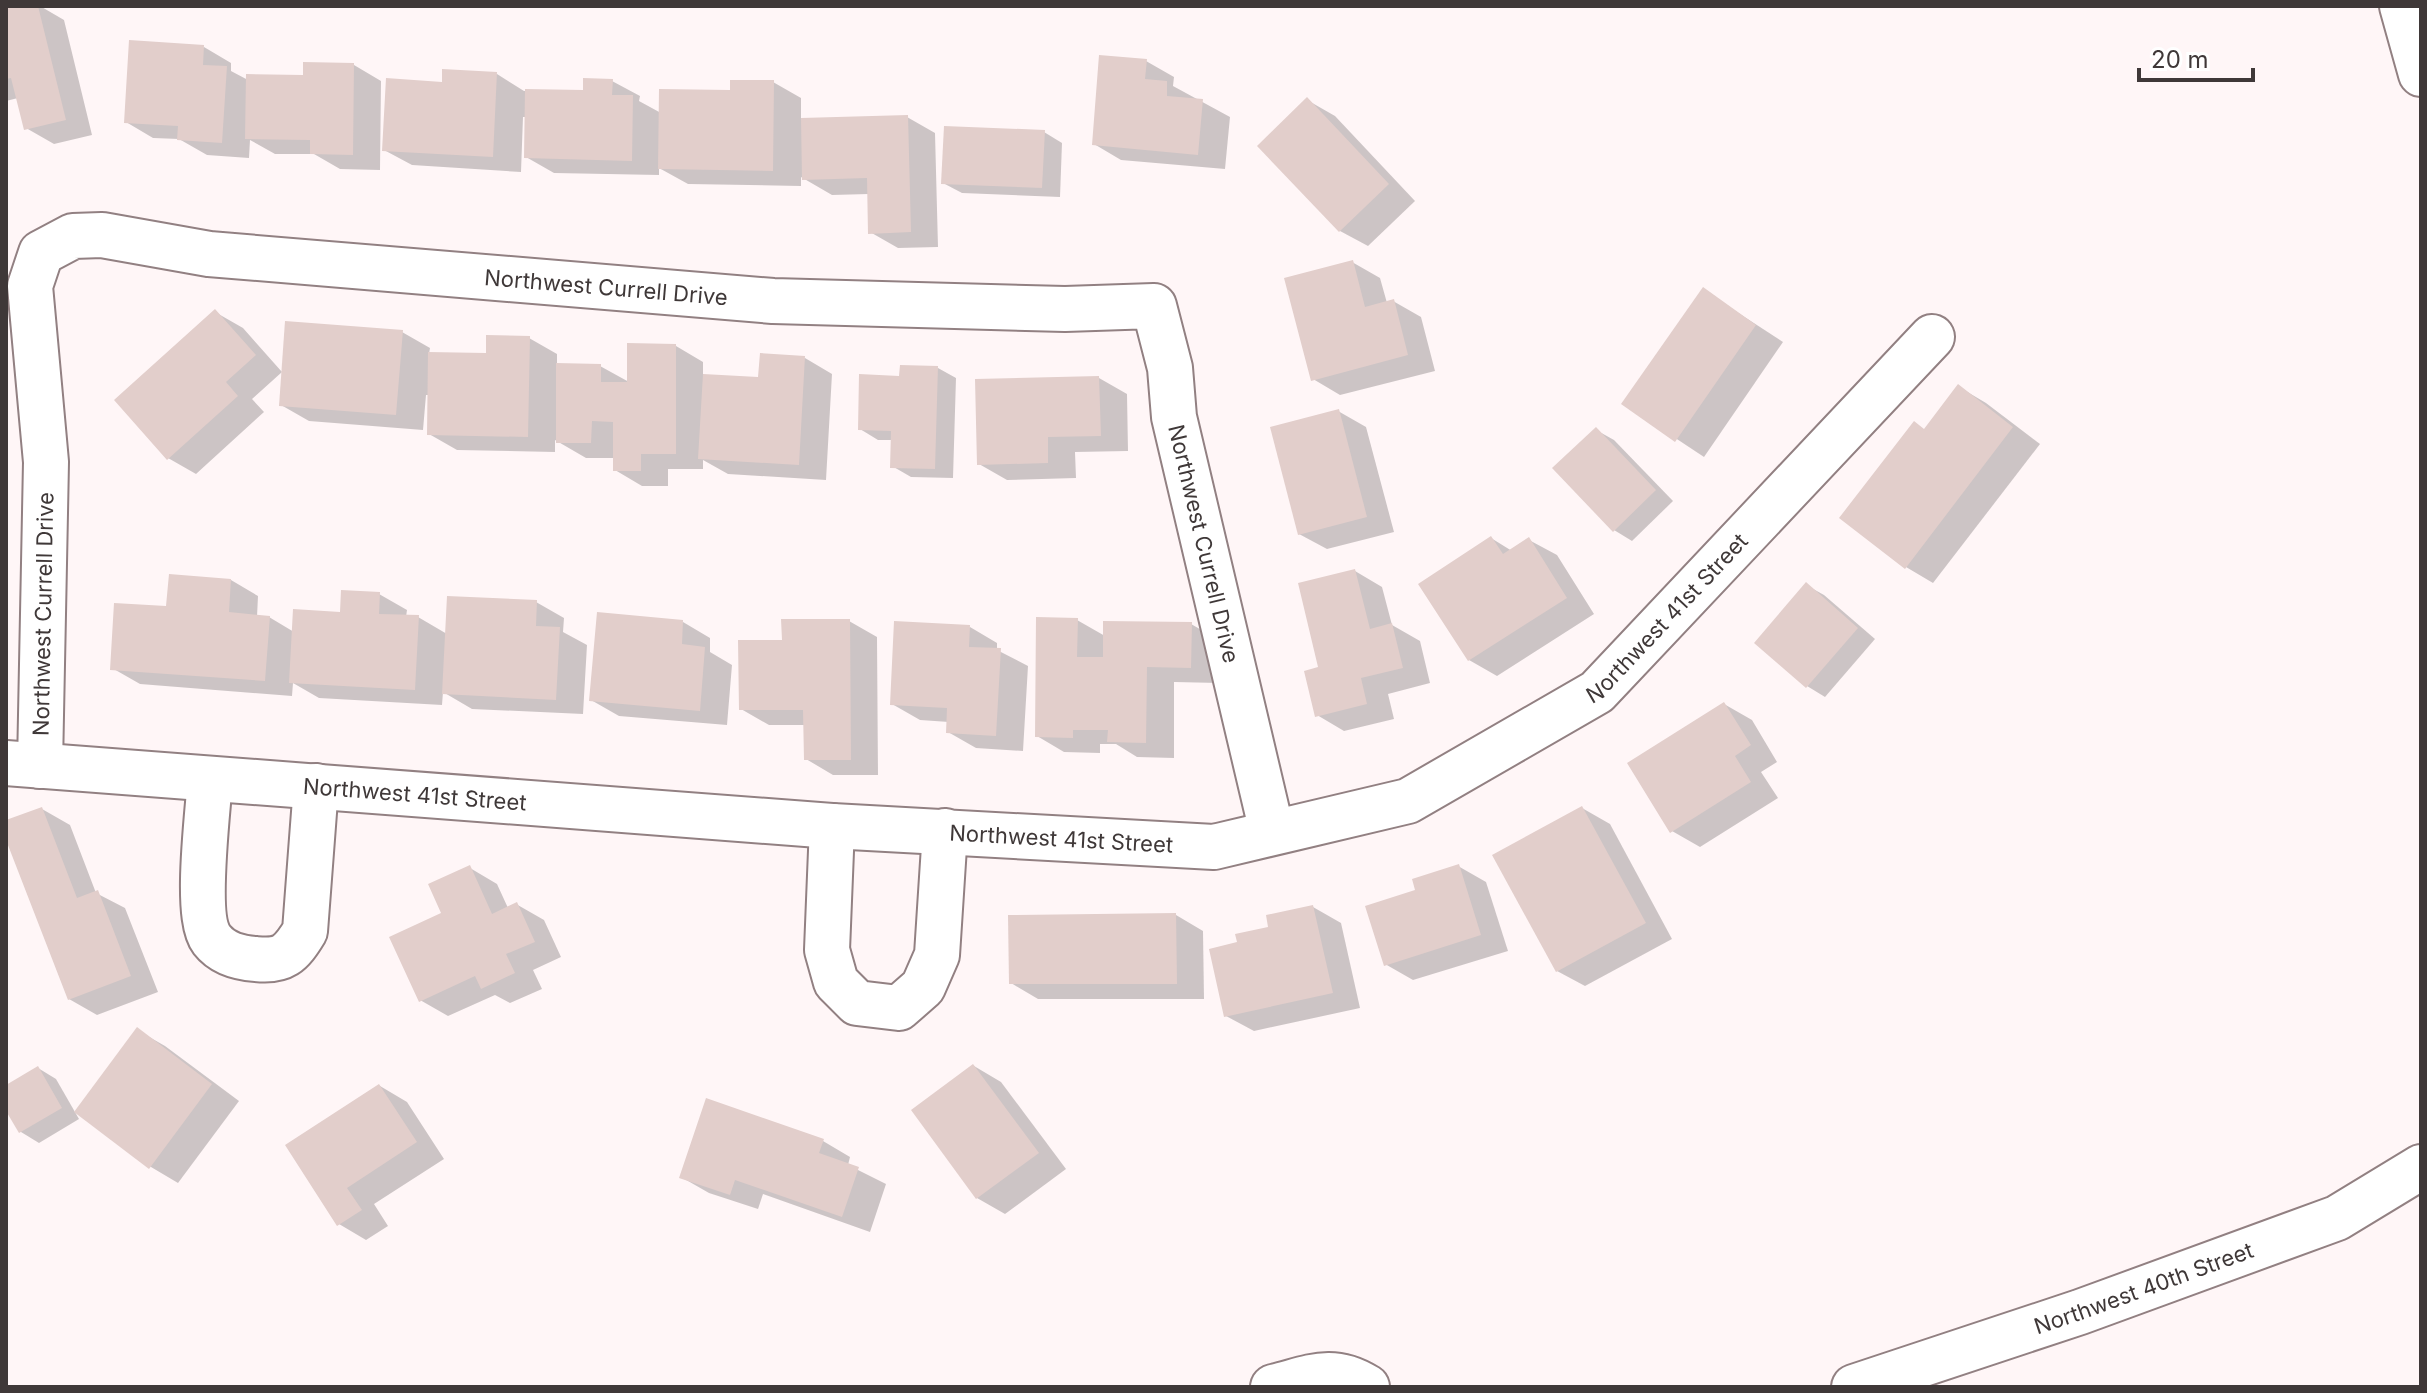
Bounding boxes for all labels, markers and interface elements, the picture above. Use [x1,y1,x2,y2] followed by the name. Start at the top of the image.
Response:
[2139,32,2253,82] scale bar
[2151,45,2209,74] text: 20 m
[483,264,729,310] street label: Northwest Currell Drive
[1163,422,1245,665] street label: Northwest Currell Drive
[28,492,58,736] street label: Northwest Currell Drive
[1581,528,1753,709] street label: Northwest 41st Street
[302,773,527,816] street label: Northwest 41st Street
[949,819,1174,858] street label: Northwest 41st Street
[2031,1237,2257,1339] street label: Northwest 40th Street

